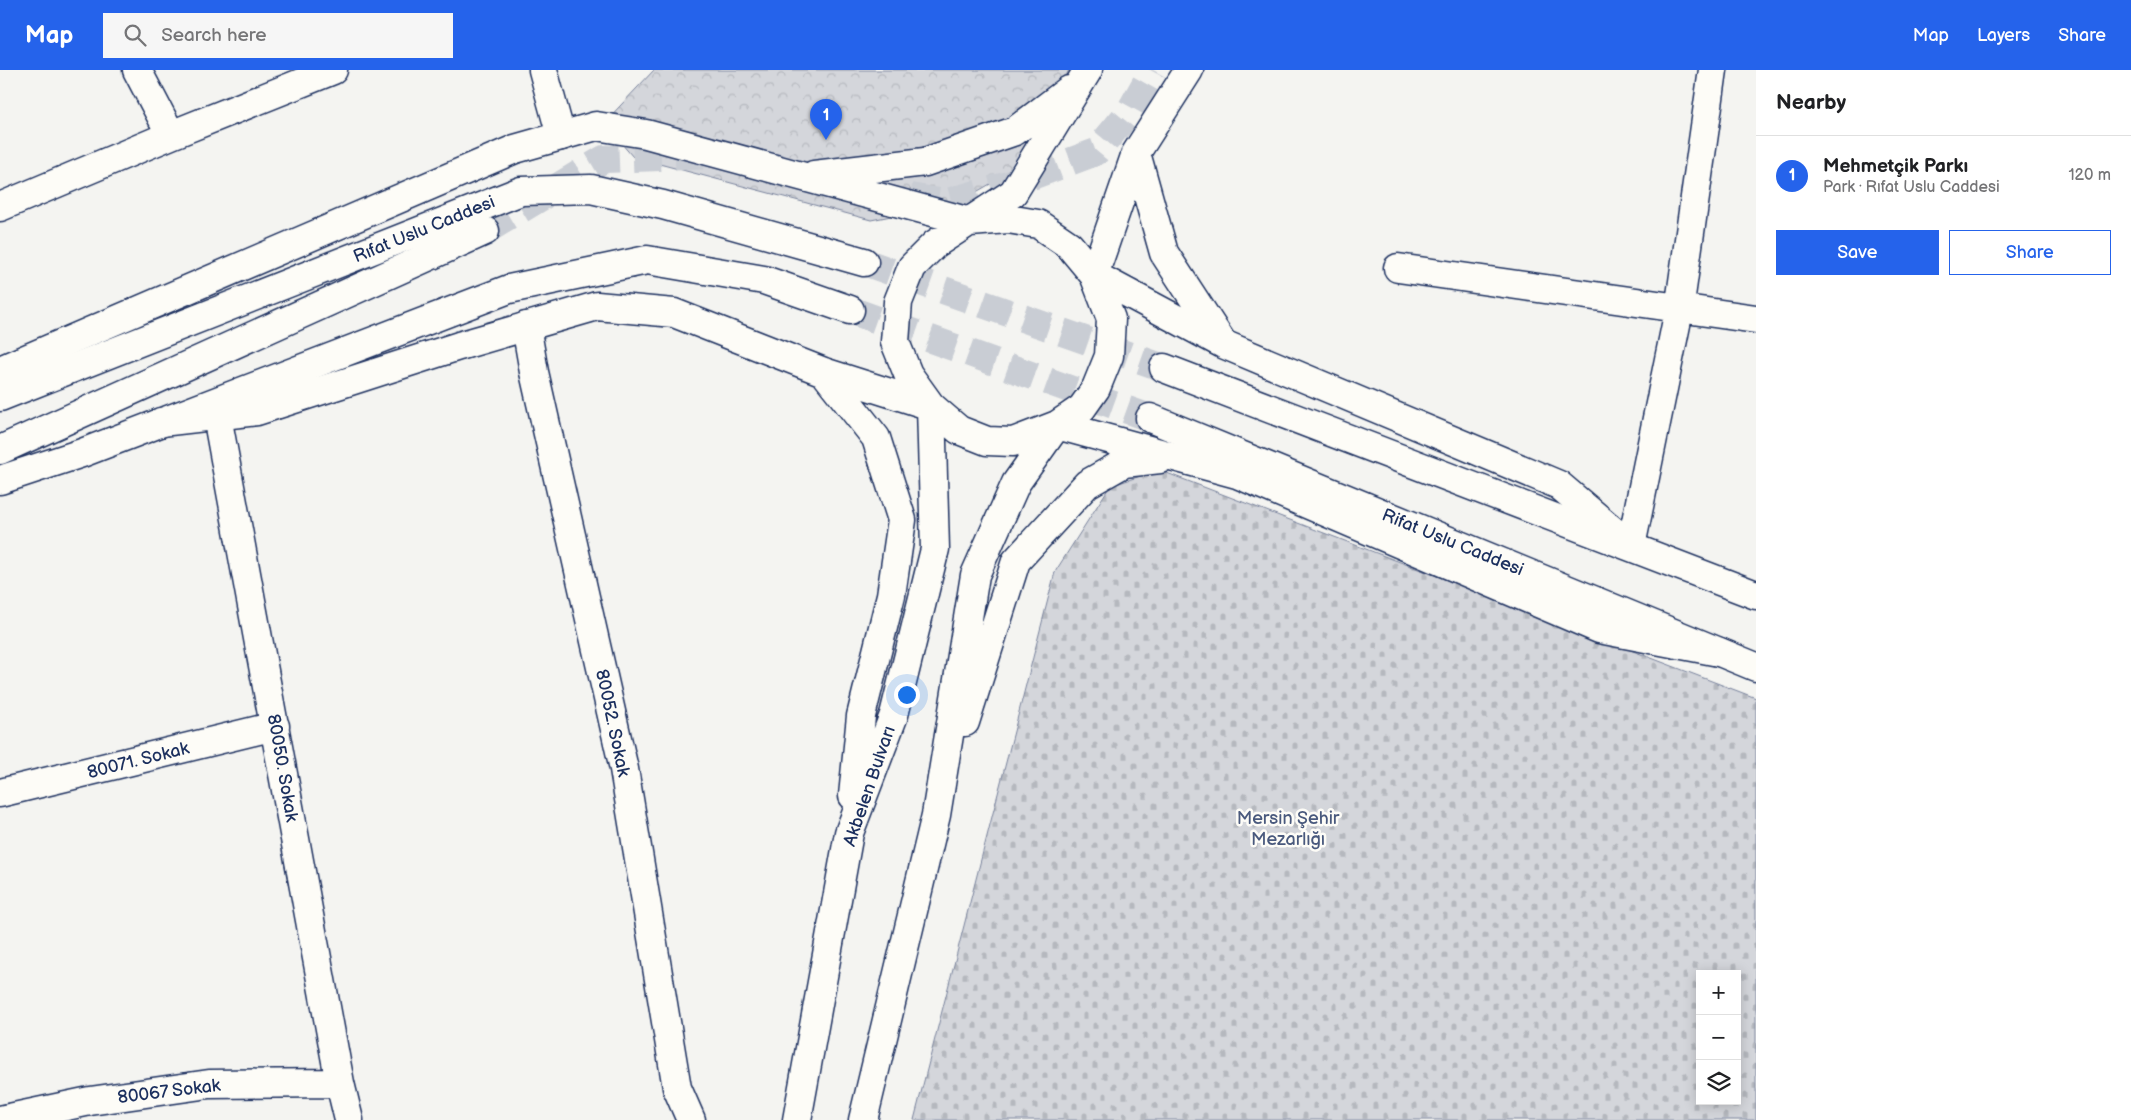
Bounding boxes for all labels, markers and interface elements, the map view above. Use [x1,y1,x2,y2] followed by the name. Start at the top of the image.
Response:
[103,13,453,58] search box
[25,21,73,50] text: Map
[121,21,149,49] icon: search
[161,24,267,47] text: Search here
[1913,25,1949,46] text: Map
[1977,25,2030,46] text: Layers
[2058,25,2106,46] text: Share
[1776,90,1846,115] text: Nearby
[810,99,842,140] pin: 1
[1823,155,1968,178] text: Mehmetçik Parkı
[1789,166,1795,185] text: 1
[2068,166,2111,185] text: 120 m
[1823,178,2000,197] text: Park · Rıfat Uslu Caddesi
[350,191,498,267] street label: Rıfat Uslu Caddesi
[1776,230,1939,275] button: Save
[1949,230,2111,275] button: Share
[1379,504,1527,580] street label: Rifat Uslu Caddesi
[591,667,634,779] street label: 80052. Sokak
[894,682,920,708] your location
[263,712,302,824] street label: 80050. Sokak
[839,723,900,849] street label: Akbelen Bulvarı
[85,738,191,783] street label: 80071. Sokak
[1237,808,1340,850] park label: Mersin Şehir Mezarlığı
[1696,970,1741,1105] map controls
[1696,970,1741,1015] button: +
[1696,1015,1741,1060] button: −
[1696,1060,1741,1105] button: layers
[116,1075,222,1108] street label: 80067 Sokak

